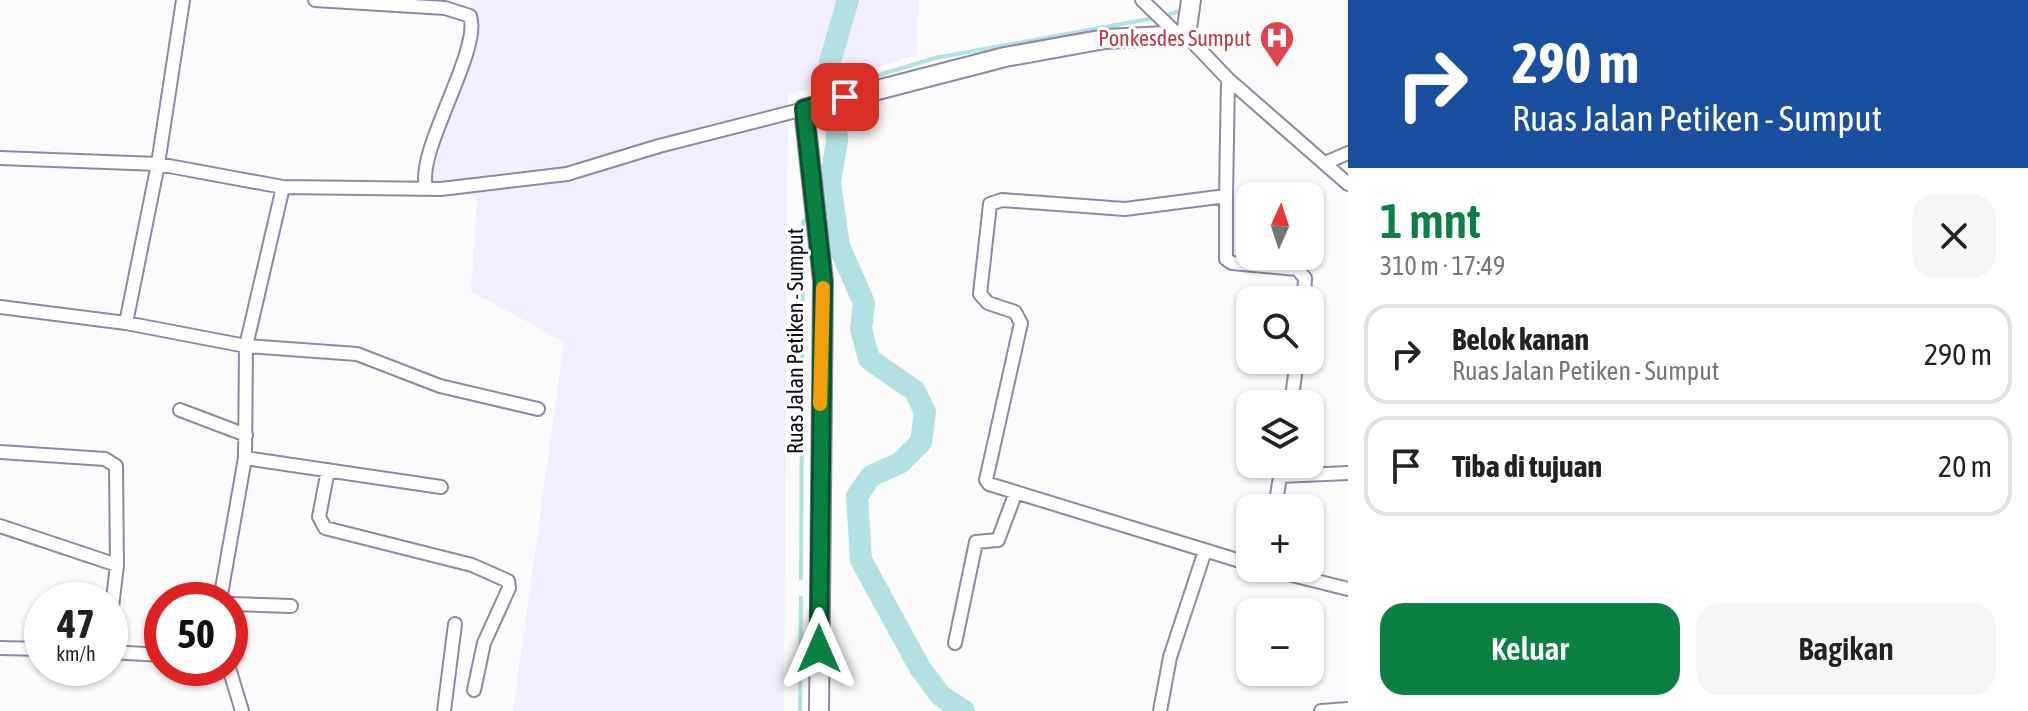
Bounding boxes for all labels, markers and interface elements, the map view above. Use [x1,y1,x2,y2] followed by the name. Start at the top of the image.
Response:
[1258,19,1296,69] hospital icon: Ponkesdes Sumput
[1098,25,1251,51] place label: Ponkesdes Sumput
[1512,31,1639,95] text: 290 m
[1380,32,1484,136] icon: right
[811,63,879,131] pin
[823,75,867,119] icon: arrive
[1512,97,1882,139] text: Ruas Jalan Petiken - Sumput
[1236,182,1324,270] north arrow
[1236,182,1324,686] map controls
[1380,193,1481,248] text: 1 mnt
[1912,194,1996,278] button: close
[782,228,808,454] street label: Ruas Jalan Petiken - Sumput
[1380,251,1505,281] text: 310 m · 17:49
[1236,286,1324,374] button: search
[1452,322,1589,356] text: Belok kanan
[1384,332,1428,376] icon: right
[1924,337,1992,371] text: 290 m
[1452,356,1719,386] text: Ruas Jalan Petiken - Sumput
[1236,390,1324,478] button: layers
[1384,444,1428,488] icon: arrive
[1452,449,1602,483] text: Tiba di tujuan
[1938,449,1992,483] text: 20 m
[1236,494,1324,582] button: +
[144,582,248,686] speed limit sign: 50
[1236,598,1324,686] button: −
[57,601,95,646] text: 47
[1380,603,1680,695] button: Keluar
[1696,603,1996,695] button: Bagikan
[777,607,861,691] position arrow
[56,642,96,665] text: km/h

